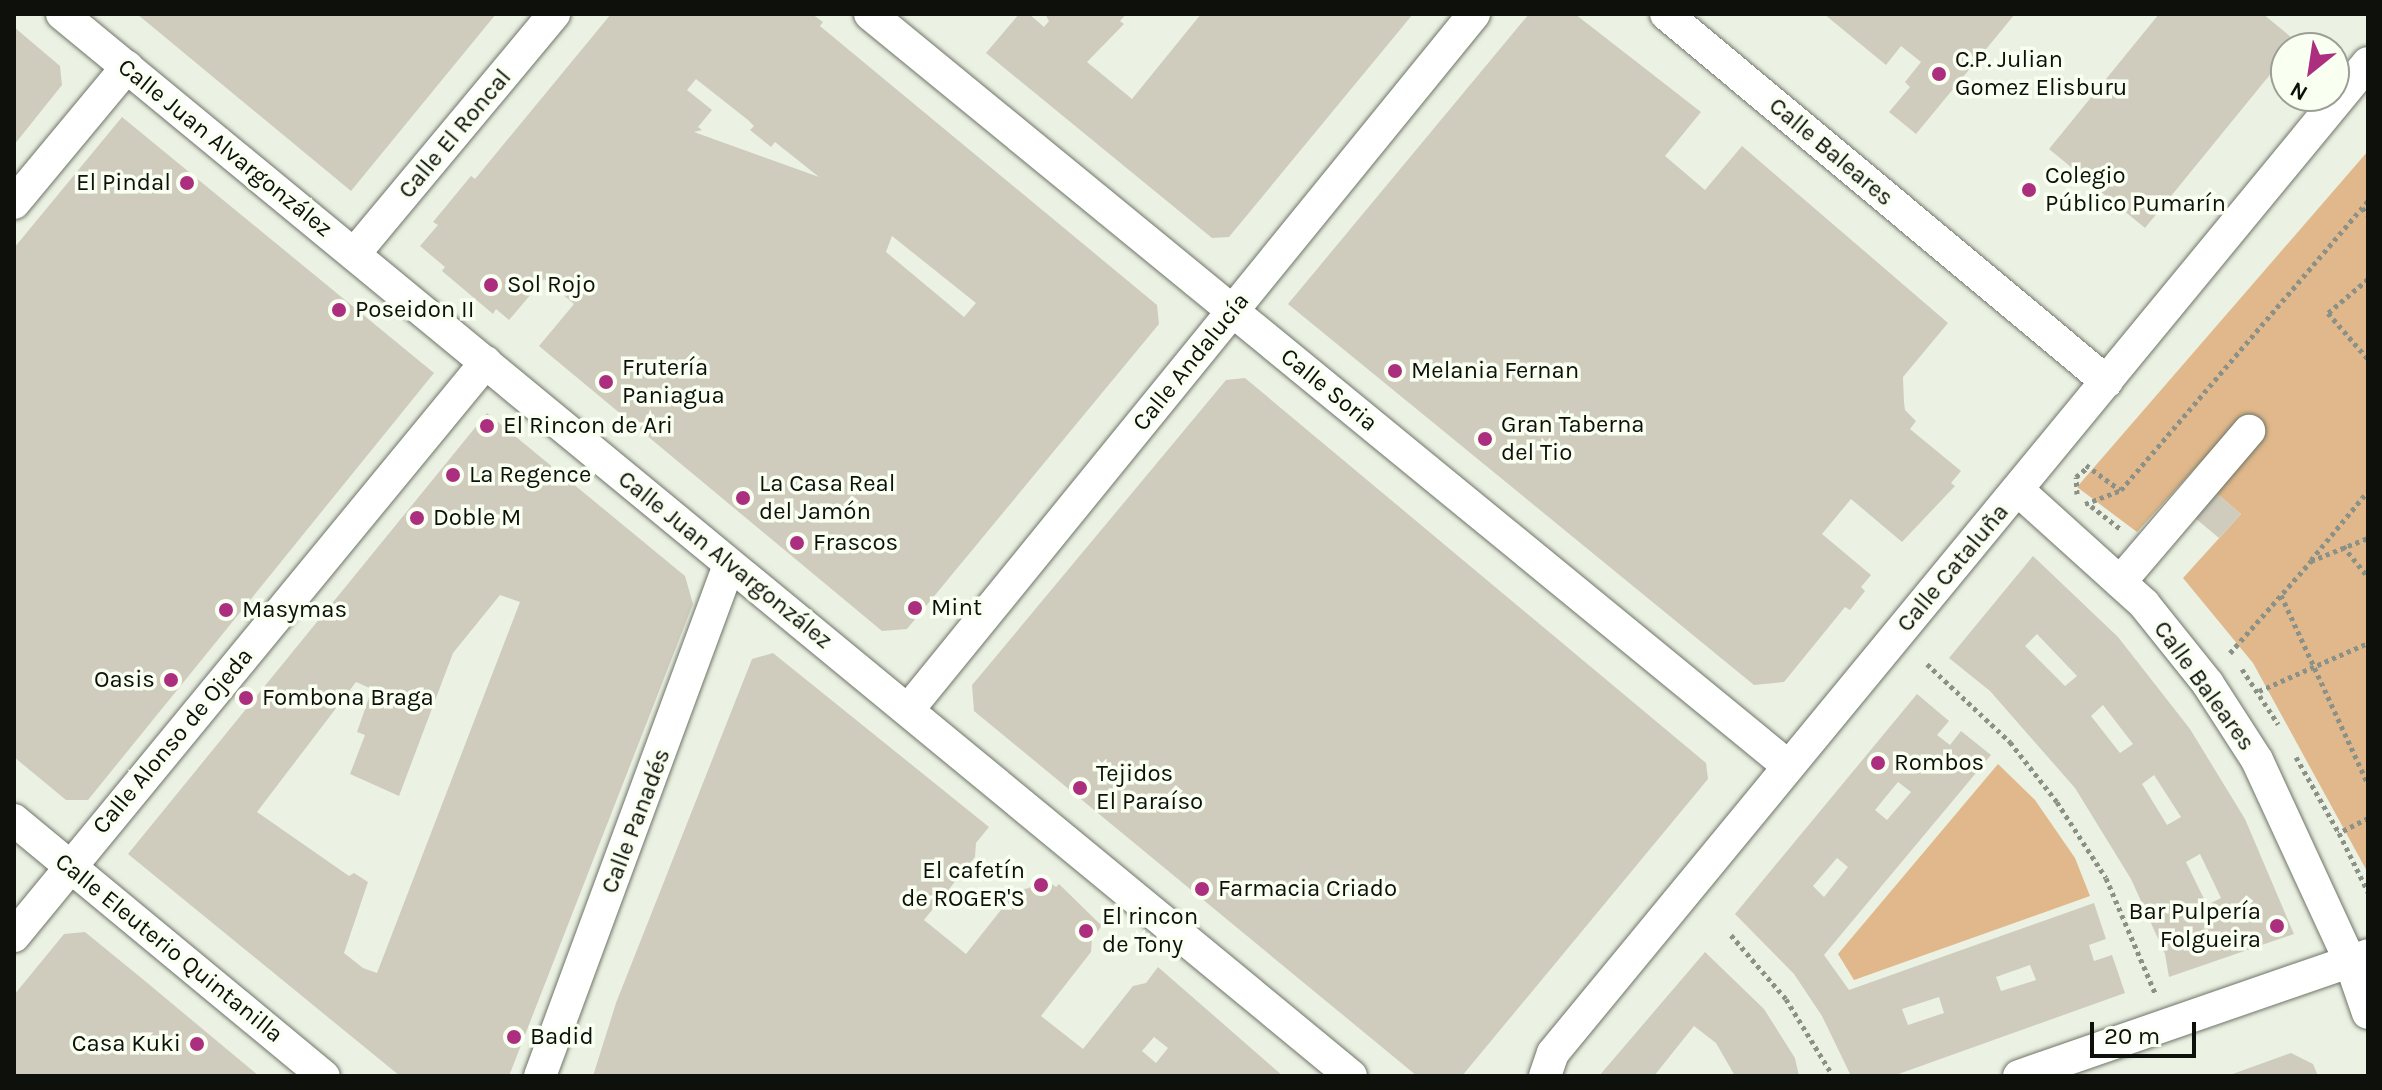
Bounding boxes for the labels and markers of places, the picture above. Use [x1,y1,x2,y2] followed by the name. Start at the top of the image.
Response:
[1955,46,2127,102] place label: C.P. Julian Gomez Elisburu
[1930,65,1948,83] marker: C.P. Julian Gomez Elisburu
[2045,162,2226,218] place label: Colegio Público Pumarín
[76,169,171,197] place label: El Pindal
[178,174,196,192] marker: El Pindal
[2020,181,2038,199] marker: Colegio Público Pumarín
[507,271,595,299] place label: Sol Rojo
[482,276,500,294] marker: Sol Rojo
[355,296,474,324] place label: Poseidon II
[330,301,348,319] marker: Poseidon II
[622,354,725,410] place label: Frutería Paniagua
[1411,357,1579,385] place label: Melania Fernan
[1386,362,1404,380] marker: Melania Fernan
[597,373,615,391] marker: Frutería Paniagua
[1501,411,1645,467] place label: Gran Taberna del Tio
[503,412,673,440] place label: El Rincon de Ari
[478,417,496,435] marker: El Rincon de Ari
[1476,430,1494,448] marker: Gran Taberna del Tio
[469,461,591,489] place label: La Regence
[444,466,462,484] marker: La Regence
[759,470,896,526] place label: La Casa Real del Jamón
[734,489,752,507] marker: La Casa Real del Jamón
[433,504,521,532] place label: Doble M
[408,509,426,527] marker: Doble M
[813,529,898,557] place label: Frascos
[788,534,806,552] marker: Frascos
[931,594,982,622] place label: Mint
[242,596,347,624] place label: Masymas
[906,599,924,617] marker: Mint
[217,601,235,619] marker: Masymas
[94,666,155,694] place label: Oasis
[162,671,180,689] marker: Oasis
[262,684,434,712] place label: Fombona Braga
[237,689,255,707] marker: Fombona Braga
[1894,749,1984,777] place label: Rombos
[1869,754,1887,772] marker: Rombos
[1096,760,1203,816] place label: Tejidos El Paraíso
[1071,779,1089,797] marker: Tejidos El Paraíso
[901,857,1025,913] place label: El cafetín de ROGER'S
[1218,875,1397,903] place label: Farmacia Criado
[1032,876,1050,894] marker: El cafetín de ROGER'S
[1193,880,1211,898] marker: Farmacia Criado
[2129,898,2261,954] place label: Bar Pulpería Folgueira
[1102,903,1198,959] place label: El rincon de Tony
[2268,917,2286,935] marker: Bar Pulpería Folgueira
[1077,922,1095,940] marker: El rincon de Tony
[530,1023,594,1051] place label: Badid
[505,1028,523,1046] marker: Badid
[72,1030,181,1058] place label: Casa Kuki
[188,1035,206,1053] marker: Casa Kuki

